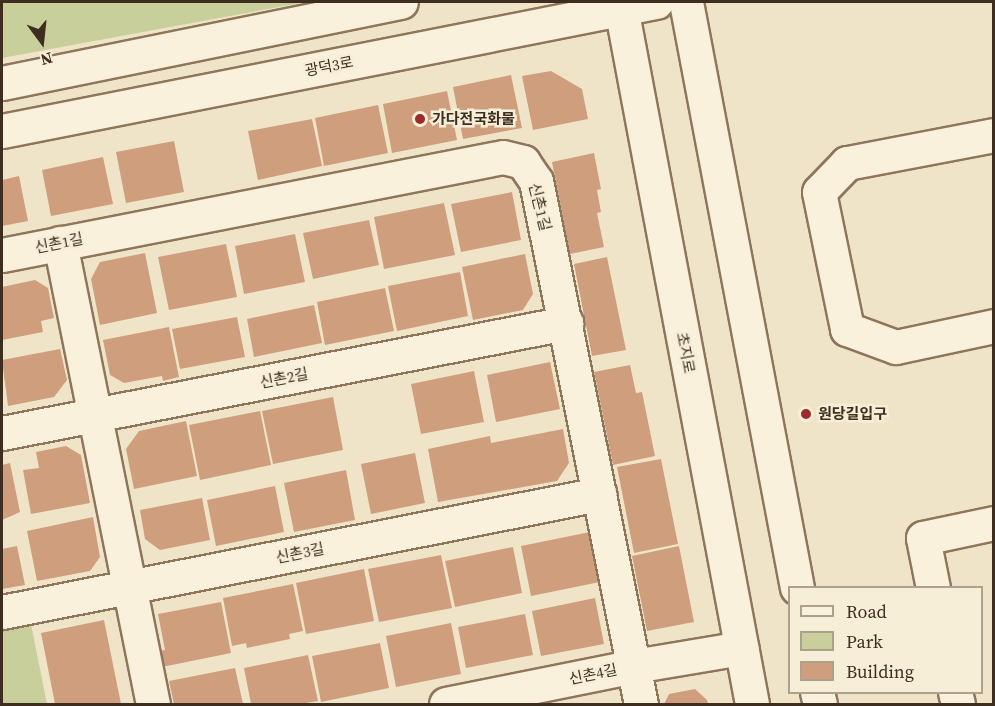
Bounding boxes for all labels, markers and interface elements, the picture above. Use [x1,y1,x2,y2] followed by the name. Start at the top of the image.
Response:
[12,12,72,72] north arrow
[38,47,55,72] text: N
[303,53,355,79] street label: 광덕3로
[432,110,515,128] place label: 가다전국화물
[413,112,427,126] marker: 가다전국화물
[525,181,555,233] street label: 신촌1길
[33,230,85,256] street label: 신촌1길
[673,331,699,375] street label: 초지로
[258,365,310,391] street label: 신촌2길
[818,405,887,423] place label: 원당길입구
[799,407,813,421] marker: 원당길입구
[274,540,326,566] street label: 신촌3길
[788,586,983,694] legend
[846,599,887,624] text: Road
[846,629,883,654] text: Park
[846,659,914,684] text: Building
[567,660,619,688] street label: 신촌4길

